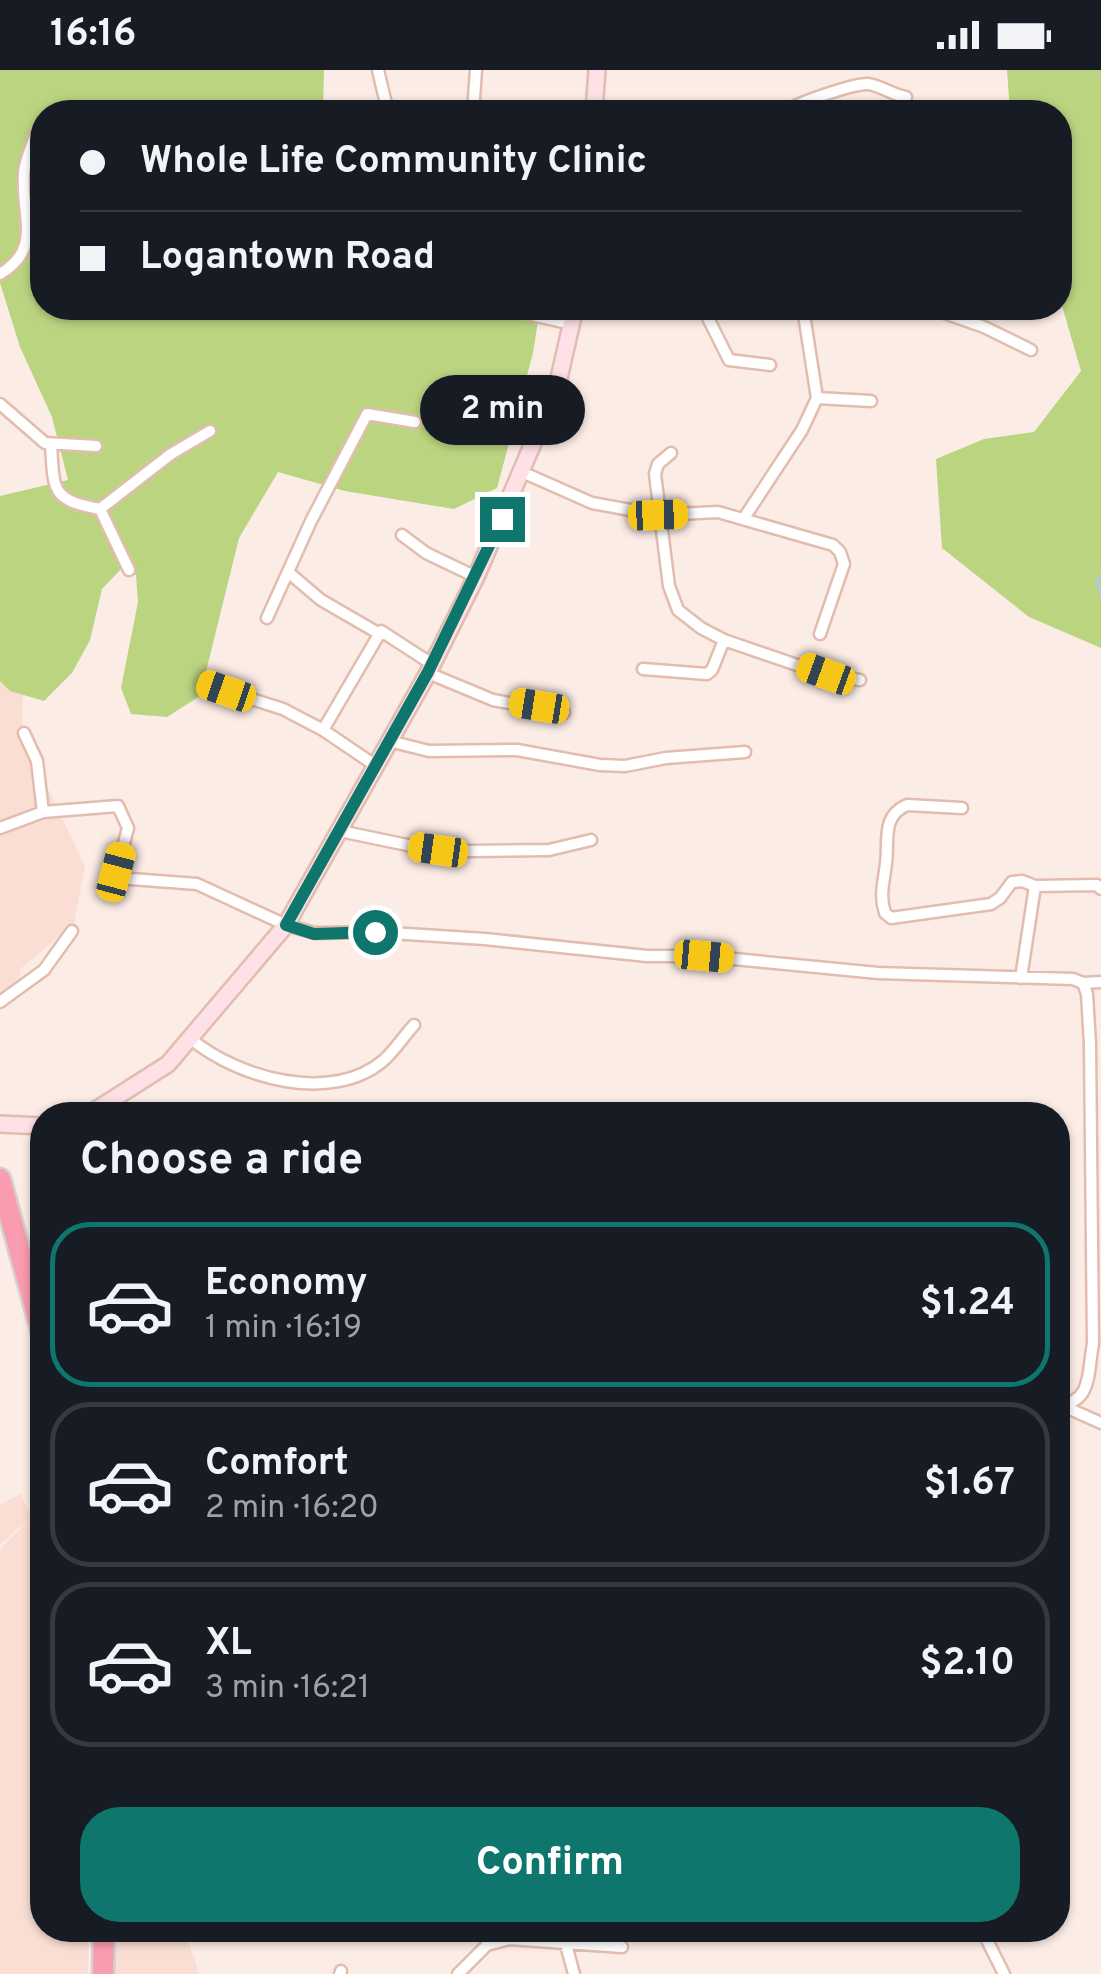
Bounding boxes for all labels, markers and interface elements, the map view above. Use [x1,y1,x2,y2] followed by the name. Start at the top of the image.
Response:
[50,11,136,60] text: 16:16
[140,138,647,187] text: Whole Life Community Clinic
[140,234,435,283] text: Logantown Road
[420,374,584,444] callout: 2 min
[461,390,544,430] text: 2 min
[480,497,525,542] route end
[627,499,689,531] car
[793,650,859,698] car
[193,667,259,715] car
[507,686,571,726] car
[406,831,470,869] car
[94,839,138,905] car
[353,910,398,955] route start
[673,938,735,974] car
[80,1133,363,1190] text: Choose a ride
[85,1260,175,1350] icon: car
[205,1260,367,1309] text: Economy
[920,1280,1015,1329] text: $1.24
[205,1309,362,1349] text: 1 min · 16:19
[85,1440,175,1530] icon: car
[205,1440,349,1489] text: Comfort
[924,1460,1015,1509] text: $1.67
[205,1489,379,1529] text: 2 min · 16:20
[85,1620,175,1710] icon: car
[205,1620,252,1669] text: XL
[919,1640,1015,1689] text: $2.10
[205,1669,370,1709] text: 3 min · 16:21
[80,1807,1020,1922] button: Confirm

